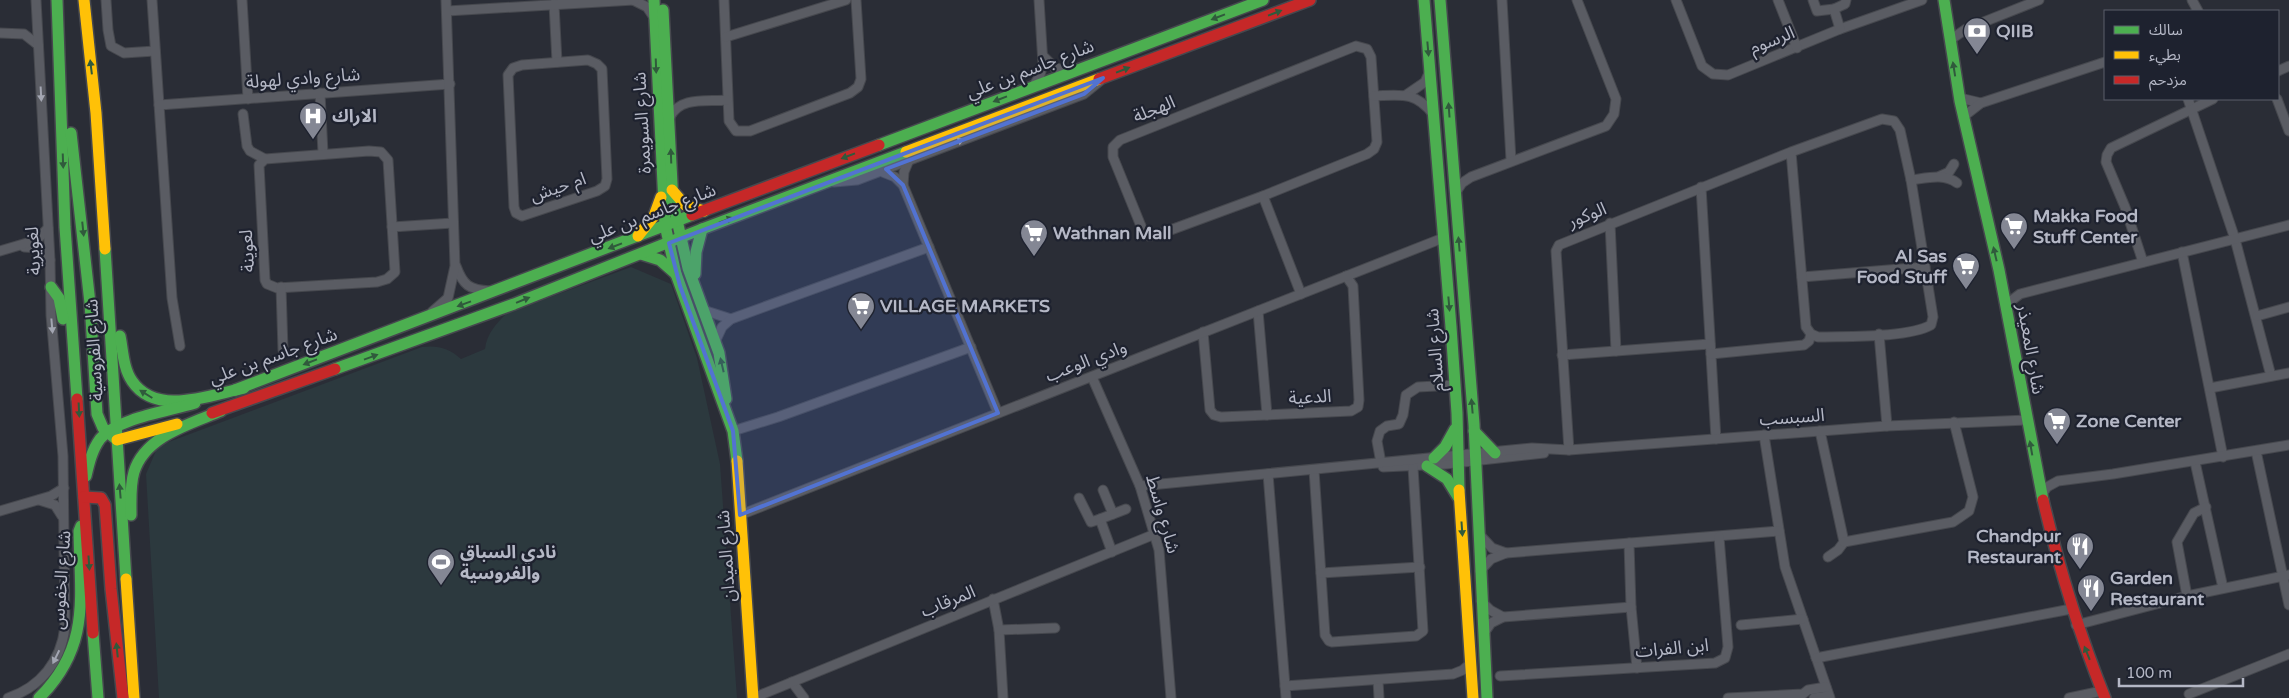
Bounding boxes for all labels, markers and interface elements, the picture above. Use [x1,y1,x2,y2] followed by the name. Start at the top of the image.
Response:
[1268,9,1283,17] one-way arrow
[2104,10,2279,100] legend
[1210,13,1225,21] one-way arrow
[1962,16,1992,55] bank icon: QIIB
[1996,20,2033,42] place label: QIIB
[1746,21,1799,62] street label: الرسوم
[2149,21,2183,39] text: سالك
[963,35,1098,106] street label: شارع جاسم بن علي
[1424,41,1432,57] one-way arrow
[2149,46,2181,66] text: بطيء
[653,58,661,74] one-way arrow
[86,59,94,75] one-way arrow
[1950,61,1958,77] one-way arrow
[245,63,361,96] street label: شارع وادي لهولة
[1116,66,1131,74] one-way arrow
[628,71,659,175] street label: شارع السويمرة
[2149,71,2187,91] text: مزدحم
[37,86,45,102] one-way arrow
[1130,91,1178,127] street label: الهجلة
[992,95,1007,103] one-way arrow
[298,101,328,140] hospital icon: الاراك
[1444,102,1452,118] one-way arrow
[332,105,377,127] place label: الاراك
[950,138,965,146] one-way arrow
[667,147,675,163] one-way arrow
[840,152,855,160] one-way arrow
[59,153,67,169] one-way arrow
[527,167,590,210] street label: ام حيش
[585,179,720,250] street label: شارع جاسم بن علي
[1563,197,1610,233] street label: الوكور
[2033,205,2138,248] place label: Makka Food Stuff Center
[1999,211,2029,250] supermarket icon: Makka Food Stuff Center
[718,216,733,223] one-way arrow
[1019,218,1049,257] supermarket icon: Wathnan Mall
[79,221,87,237] one-way arrow
[1053,222,1171,244] place label: Wathnan Mall
[21,226,45,276] street label: لغويرية
[235,229,259,273] street label: لعوينة
[1455,236,1463,252] one-way arrow
[608,243,623,250] one-way arrow
[1856,245,1948,288] place label: Al Sas Food Stuff
[1991,246,1999,261] one-way arrow
[1951,251,1981,290] supermarket icon: Al Sas Food Stuff
[846,291,876,330] supermarket icon: VILLAGE MARKETS
[880,295,1050,317] place label: VILLAGE MARKETS
[516,296,531,304] one-way arrow
[1445,296,1453,312] one-way arrow
[80,298,111,402] street label: شارع الفروسية
[456,301,471,308] one-way arrow
[2009,301,2050,396] street label: شارع المعيذر
[1421,307,1452,392] street label: شارع السلام
[48,318,56,334] one-way arrow
[206,323,341,392] street label: شارع جاسم بن علي
[1042,335,1131,389] street label: وادي الوعب
[364,353,379,361] one-way arrow
[718,357,726,372] one-way arrow
[303,359,318,366] one-way arrow
[1288,385,1332,409] street label: الدعية
[139,389,152,398] one-way arrow
[1468,398,1476,414] one-way arrow
[76,402,84,418] one-way arrow
[1759,404,1825,430] street label: السبسب
[2042,406,2072,445] supermarket icon: Zone Center
[2076,410,2182,432] place label: Zone Center
[2027,439,2035,455] one-way arrow
[1138,472,1185,557] street label: شارع واسط
[116,482,124,498] one-way arrow
[712,509,743,603] street label: شارع الميدان
[1458,521,1466,537] one-way arrow
[1967,525,2062,568] place label: Chandpur Restaurant
[47,530,78,631] street label: شارع الخفوس
[2065,531,2095,570] restaurant icon: Chandpur Restaurant
[460,541,556,584] place label: نادي السباق والفروسية
[426,547,456,586] sports icon: نادي السباق والفروسية
[85,555,93,571] one-way arrow
[2110,567,2204,610] place label: Garden Restaurant
[2076,573,2106,612] restaurant icon: Garden Restaurant
[917,580,979,622] street label: المرقاب
[1634,634,1710,662] street label: ابن الفرات
[113,641,121,657] one-way arrow
[2082,646,2090,660] one-way arrow
[52,650,60,664] one-way arrow
[2119,656,2243,688] scale bar
[2126,664,2172,682] text: 100 m

